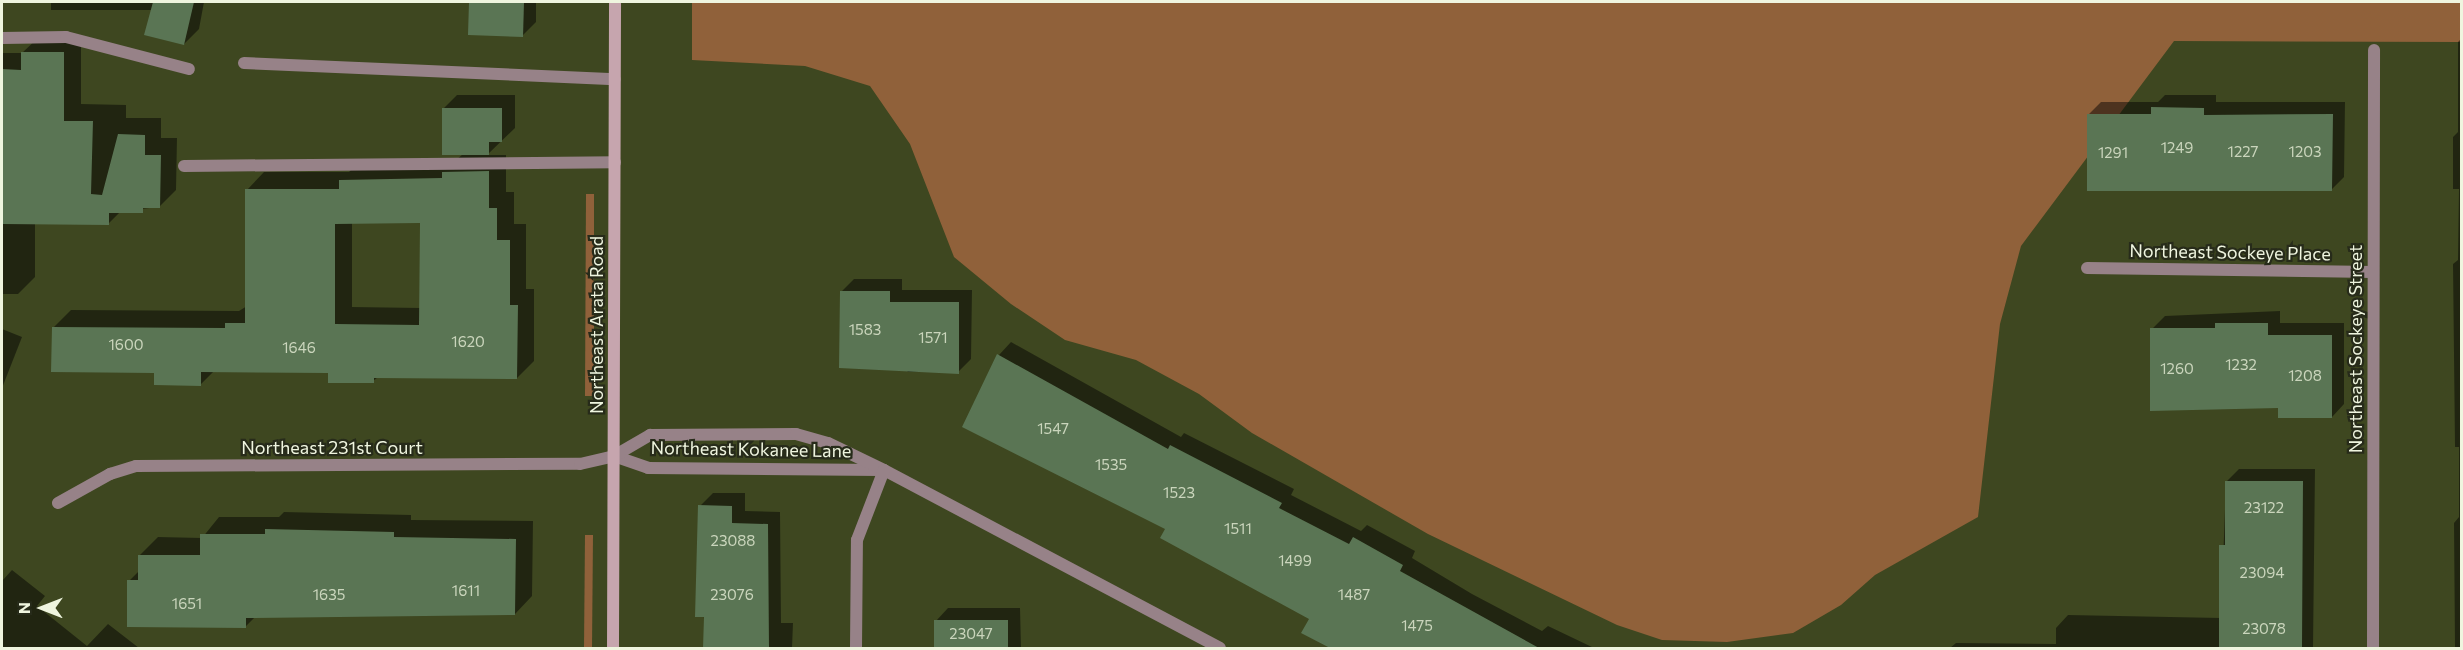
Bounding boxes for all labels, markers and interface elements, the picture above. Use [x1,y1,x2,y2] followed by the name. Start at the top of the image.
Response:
[2161,139,2193,157] house number: 1249
[2228,143,2258,161] house number: 1227
[2289,143,2321,161] house number: 1203
[2098,144,2128,162] house number: 1291
[585,236,607,414] street label: Northeast Arata Road
[2129,239,2331,265] street label: Northeast Sockeye Place
[2344,245,2366,453] street label: Northeast Sockeye Street
[849,321,881,339] house number: 1583
[918,329,948,347] house number: 1571
[451,333,485,351] house number: 1620
[108,336,144,354] house number: 1600
[282,339,316,357] house number: 1646
[2225,356,2257,374] house number: 1232
[2160,360,2194,378] house number: 1260
[2288,367,2322,385] house number: 1208
[1037,420,1069,438] house number: 1547
[241,436,423,458] street label: Northeast 231st Court
[650,436,852,462] street label: Northeast Kokanee Lane
[1095,456,1127,474] house number: 1535
[1163,484,1195,502] house number: 1523
[2244,499,2284,517] house number: 23122
[1224,520,1252,538] house number: 1511
[711,532,755,550] house number: 23088
[1278,552,1312,570] house number: 1499
[2240,564,2284,582] house number: 23094
[12,578,72,638] north arrow
[452,582,480,600] house number: 1611
[313,586,345,604] house number: 1635
[710,586,754,604] house number: 23076
[1338,586,1370,604] house number: 1487
[172,595,202,613] house number: 1651
[14,602,33,614] text: N
[1401,617,1433,635] house number: 1475
[2242,620,2286,638] house number: 23078
[949,625,993,643] house number: 23047

